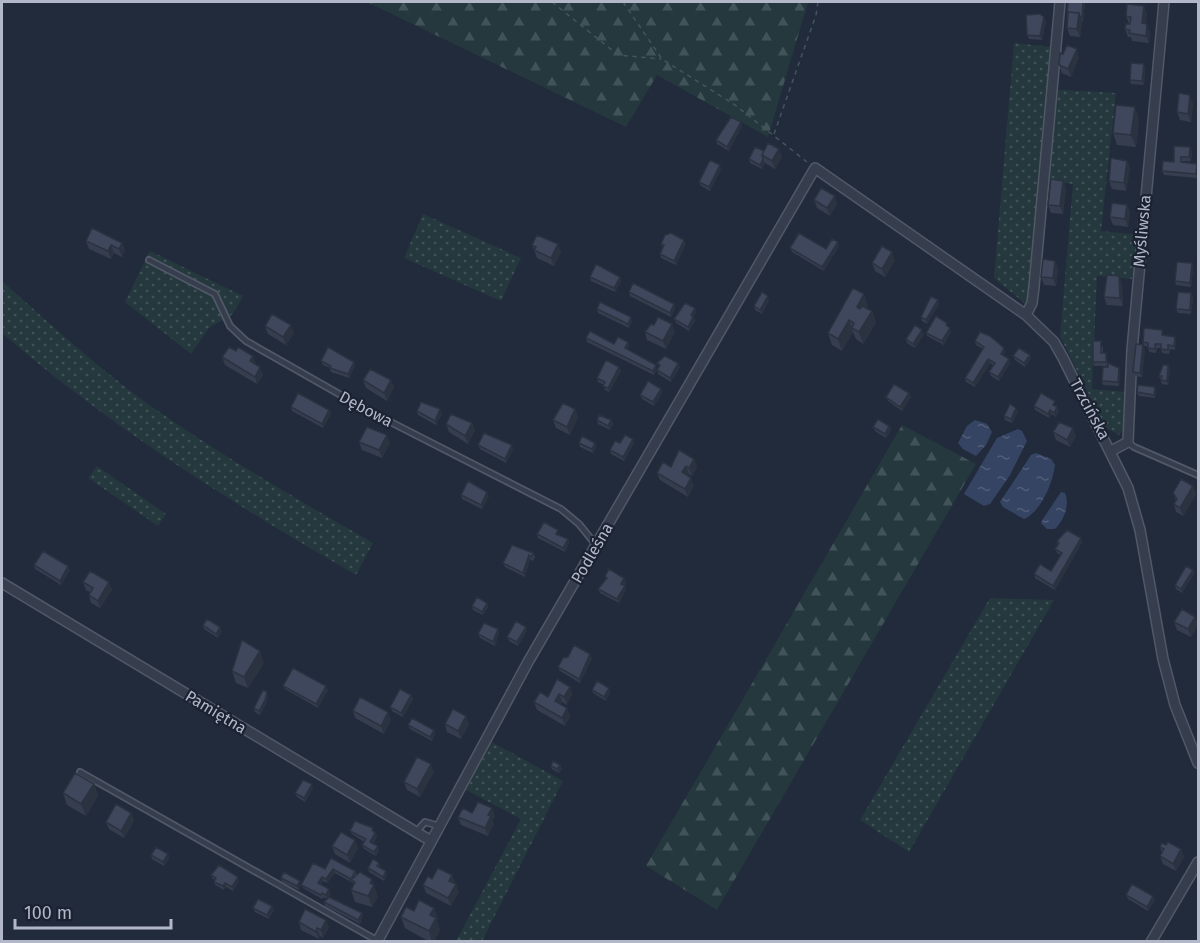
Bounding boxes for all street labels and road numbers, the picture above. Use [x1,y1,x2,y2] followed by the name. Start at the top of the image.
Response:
[1129,194,1155,268] street label: Myśliwska
[1066,375,1114,443] street label: Trzcińska
[336,387,396,431] street label: Dębowa
[567,519,617,587] street label: Podleśna
[182,686,250,738] street label: Pamiętna

